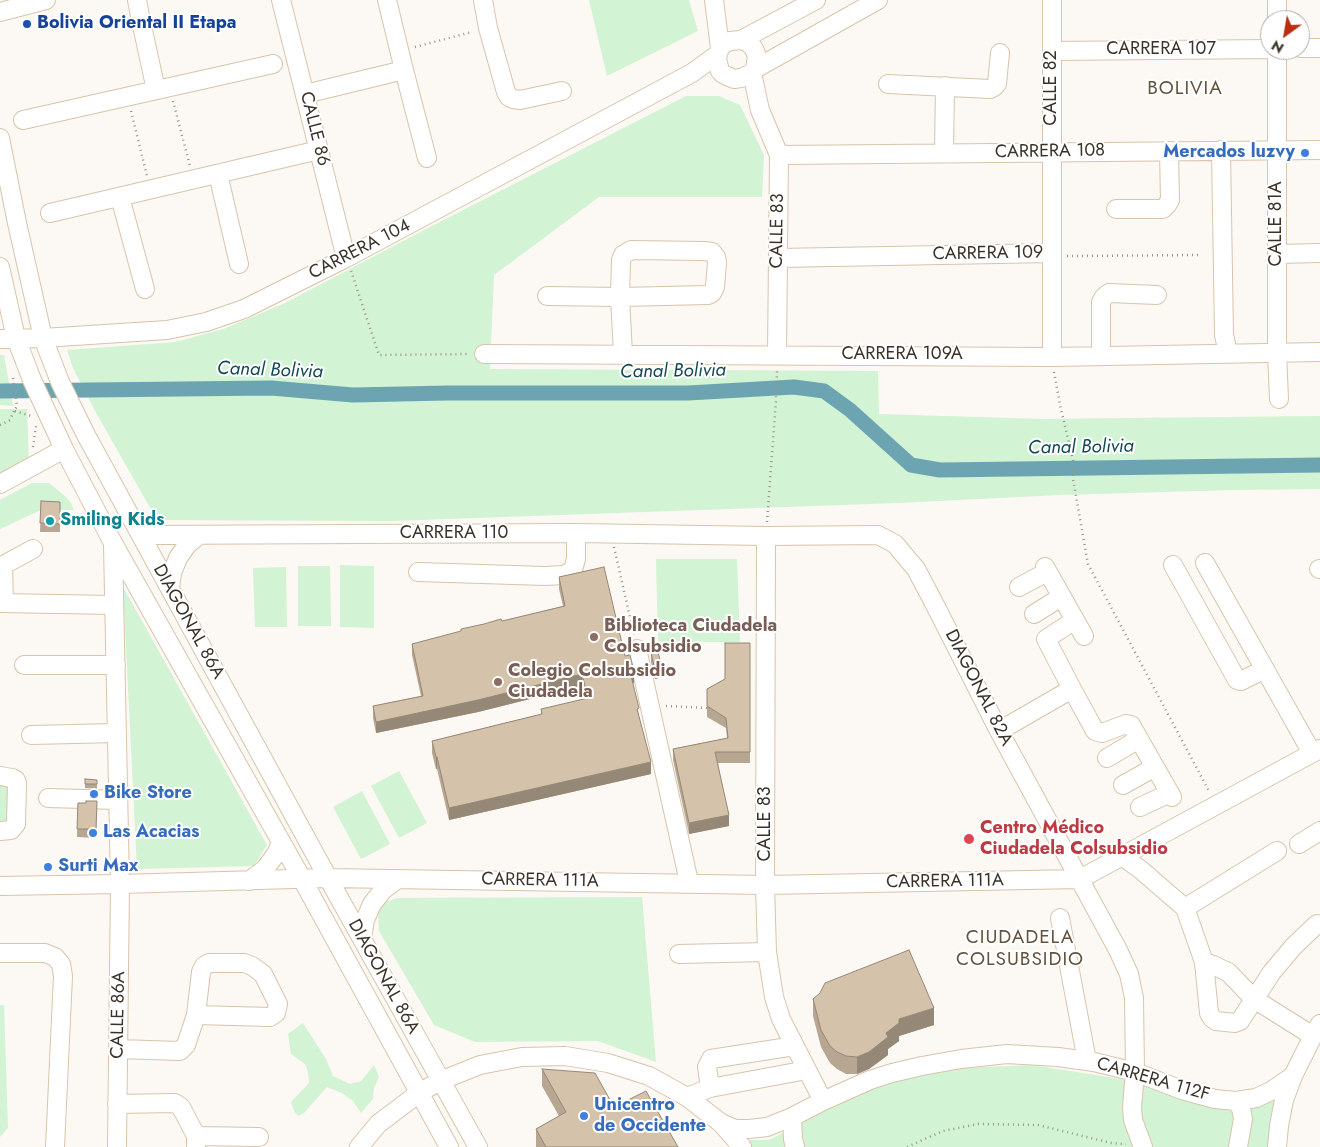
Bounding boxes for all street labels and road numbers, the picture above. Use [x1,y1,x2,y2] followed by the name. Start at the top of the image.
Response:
[1106,39,1216,61] street label: CARRERA 107
[1041,50,1063,126] street label: CALLE 82
[294,90,334,168] street label: CALLE 86
[995,140,1105,164] street label: CARRERA 108
[1266,181,1288,267] street label: CALLE 81A
[767,193,789,269] street label: CALLE 83
[306,215,414,285] street label: CARRERA 104
[933,242,1043,266] street label: CARRERA 109
[841,344,963,366] street label: CARRERA 109A
[400,523,508,545] street label: CARRERA 110
[148,561,228,683] street label: DIAGONAL 86A
[939,626,1017,750] street label: DIAGONAL 82A
[755,786,777,862] street label: CALLE 83
[481,869,599,893] street label: CARRERA 111A
[886,870,1004,894] street label: CARRERA 111A
[343,916,423,1038] street label: DIAGONAL 86A
[107,971,131,1059] street label: CALLE 86A
[1094,1054,1212,1106] street label: CARRERA 112F

